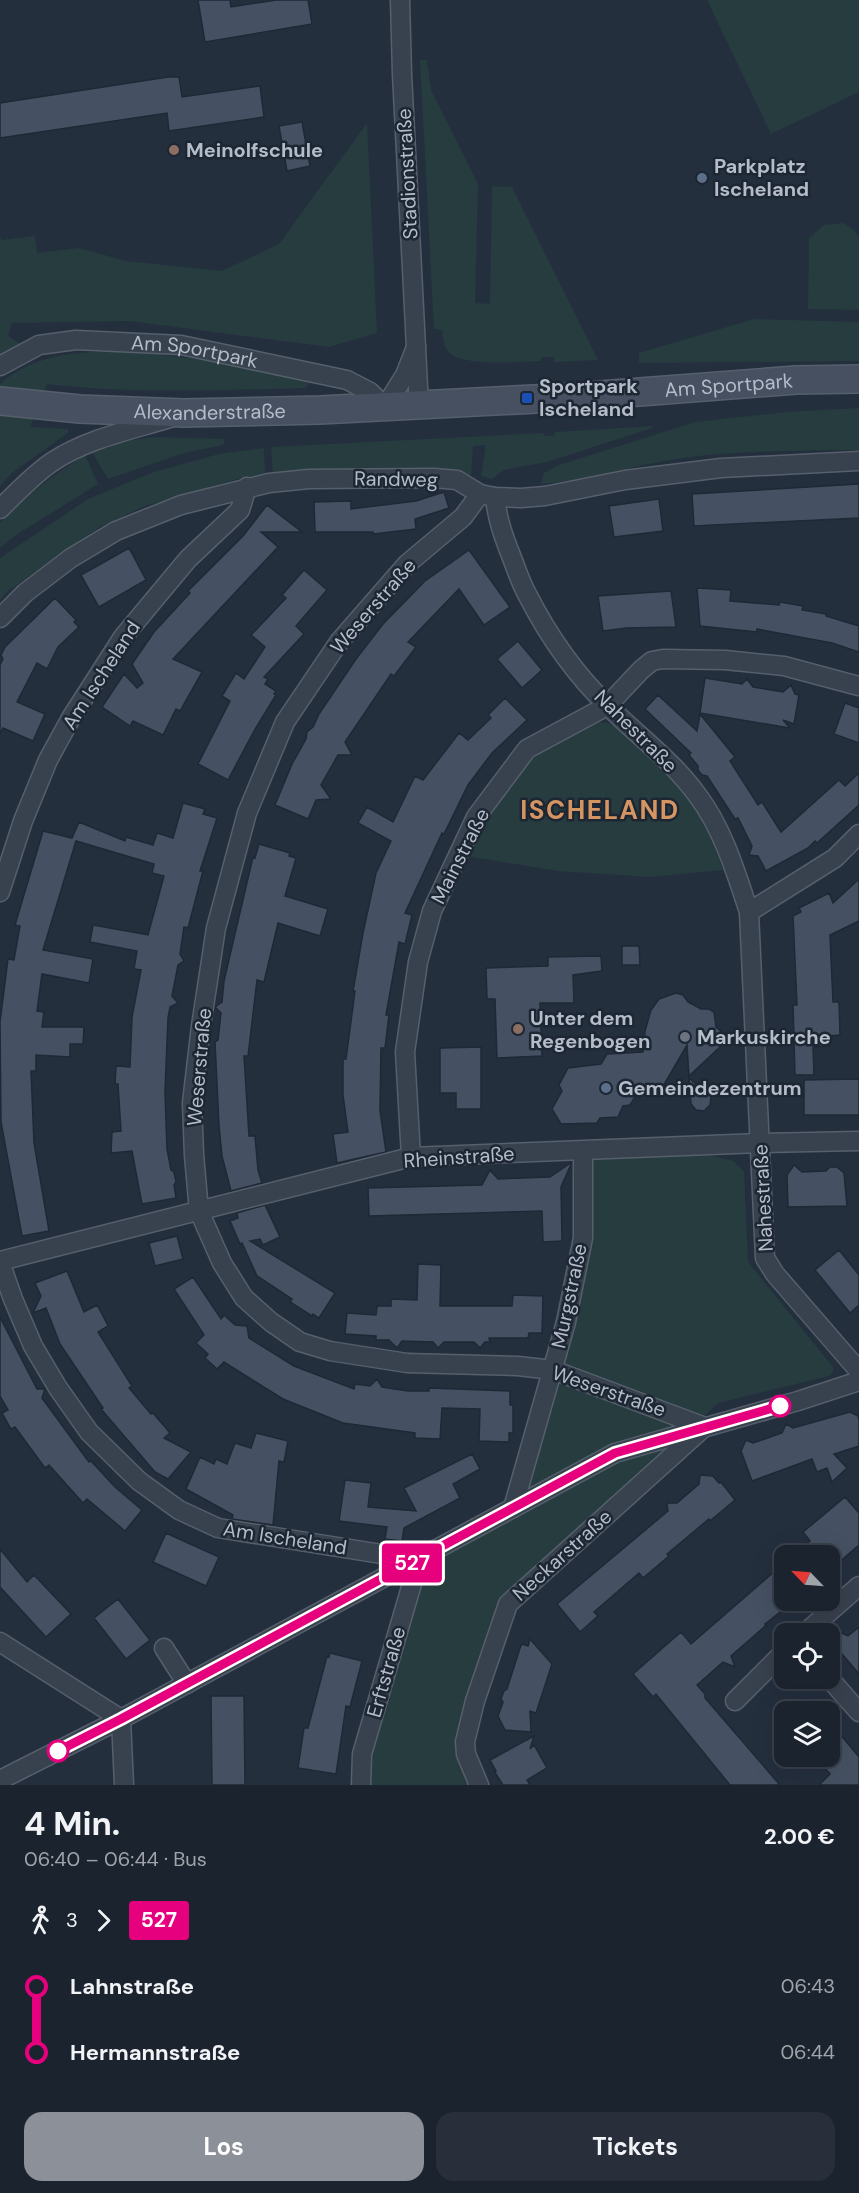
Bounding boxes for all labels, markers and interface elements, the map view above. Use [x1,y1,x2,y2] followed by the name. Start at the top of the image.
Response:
[391,108,423,240] street label: Stadionstraße
[186,137,323,163] place label: Meinolfschule
[167,143,181,157] marker: Meinolfschule
[714,153,809,202] place label: Parkplatz Ischeland
[695,171,709,185] marker: Parkplatz Ischeland
[130,330,261,374] street label: Am Sportpark
[664,367,794,403] street label: Am Sportpark
[539,373,638,422] place label: Sportpark Ischeland
[520,391,534,405] marker: Sportpark Ischeland
[133,398,286,426] street label: Alexanderstraße
[354,465,438,493] street label: Randweg
[324,553,422,659] street label: Weserstraße
[56,616,146,734] street label: Am Ischeland
[589,684,683,778] street label: Nahestraße
[520,793,680,827] district label: ISCHELAND
[425,804,495,908] street label: Mainstraße
[530,1005,650,1054] place label: Unter dem Regenbogen
[181,1007,217,1127] street label: Weserstraße
[511,1022,525,1036] marker: Unter dem Regenbogen
[697,1024,831,1050] place label: Markuskirche
[678,1030,692,1044] marker: Markuskirche
[618,1075,802,1101] place label: Gemeindezentrum
[599,1081,613,1095] marker: Gemeindezentrum
[403,1140,515,1174] street label: Rheinstraße
[747,1144,779,1252] street label: Nahestraße
[545,1241,593,1351] street label: Murgstraße
[549,1359,669,1423] street label: Weserstraße
[769,1395,791,1417] unlabelled marker
[507,1504,617,1606] street label: Neckarstraße
[221,1515,349,1561] street label: Am Ischeland
[378,1544,446,1582] line badge: 527
[774,1545,840,1611] north arrow
[774,1545,840,1767] map controls
[394,1549,430,1577] text: 527
[774,1623,840,1689] button: locate
[361,1624,411,1720] street label: Erftstraße
[774,1701,840,1767] button: layers
[47,1740,69,1762] unlabelled marker
[24,1802,120,1845] text: 4 Min.
[764,1822,835,1851] text: 2.00 €
[24,1846,207,1872] text: 06:40 – 06:44 · Bus
[24,1904,57,1937] icon: walk
[87,1904,120,1937] icon: forward
[141,1906,177,1934] text: 527
[66,1907,78,1933] text: 3
[70,1972,194,2001] text: Lahnstraße
[781,1973,835,1999] text: 06:43
[70,2038,240,2067] text: Hermannstraße
[780,2039,835,2065] text: 06:44
[24,2112,424,2181] button: Los
[436,2112,835,2181] button: Tickets

